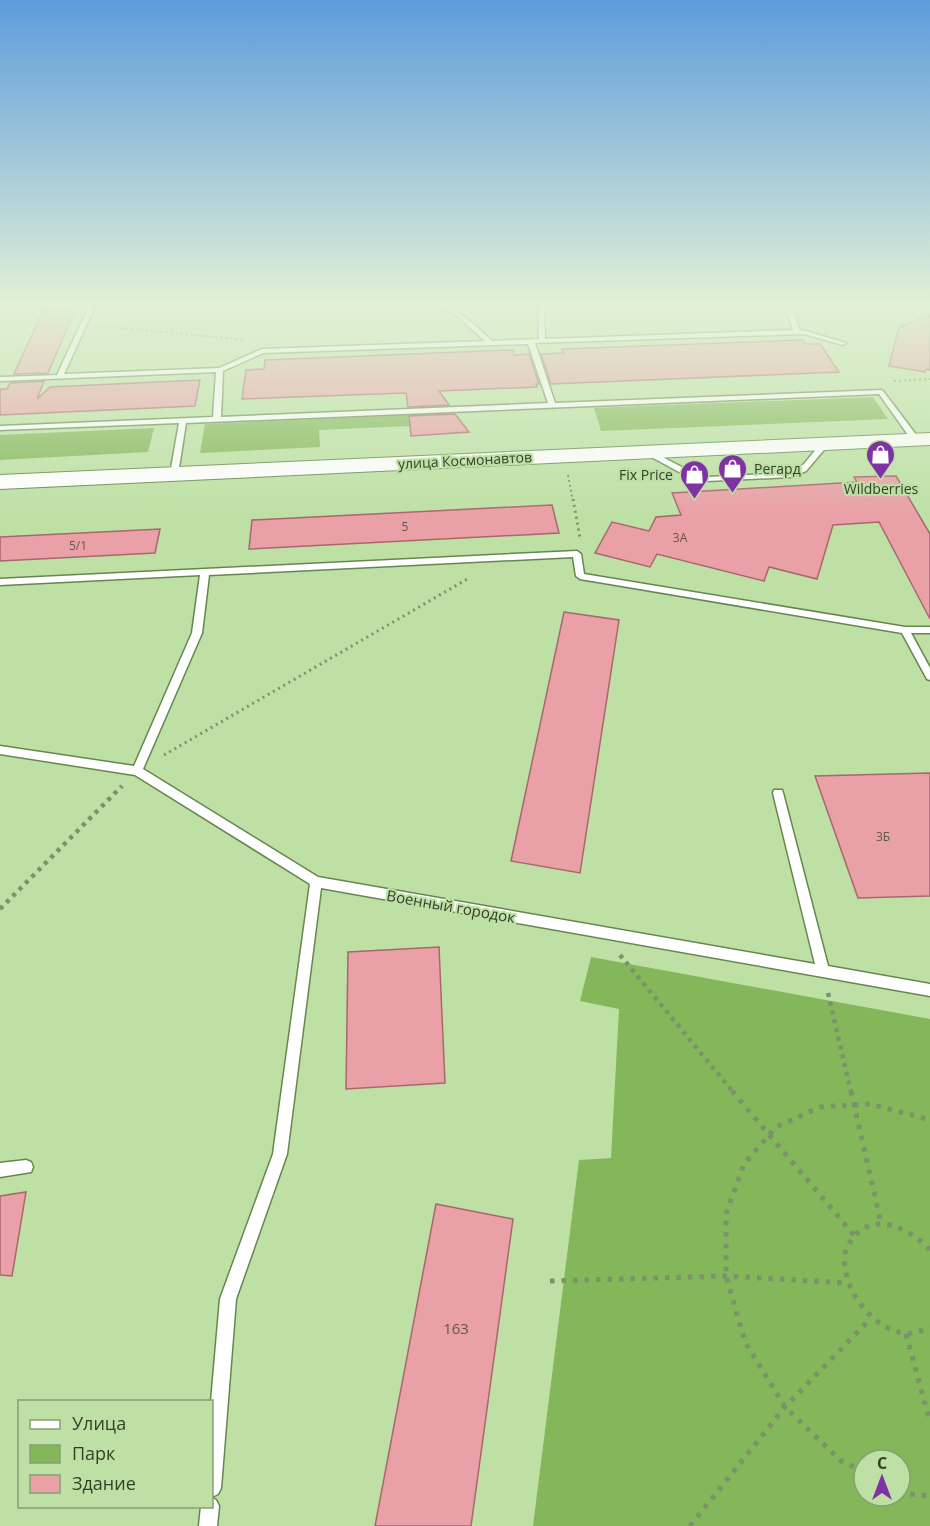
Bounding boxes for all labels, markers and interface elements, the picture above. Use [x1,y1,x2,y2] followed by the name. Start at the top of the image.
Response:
[865,438,897,480] shop icon: Wildberries
[397,447,533,473] street label: улица Космонавтов
[717,452,749,494] shop icon: Регард
[678,458,710,500] shop icon: Fix Price
[754,459,801,478] place label: Регард
[619,465,673,484] place label: Fix Price
[844,479,919,498] place label: Wildberries
[402,518,409,535] house number: 5
[673,529,688,546] house number: 3А
[69,537,87,554] house number: 5/1
[876,828,890,845] house number: 3Б
[385,885,517,927] street label: Военный городок
[443,1318,469,1338] house number: 163
[18,1400,213,1508] legend
[72,1411,126,1435] text: Улица
[72,1441,116,1465] text: Парк
[852,1448,912,1508] north arrow
[877,1452,887,1474] text: С
[72,1471,136,1495] text: Здание

